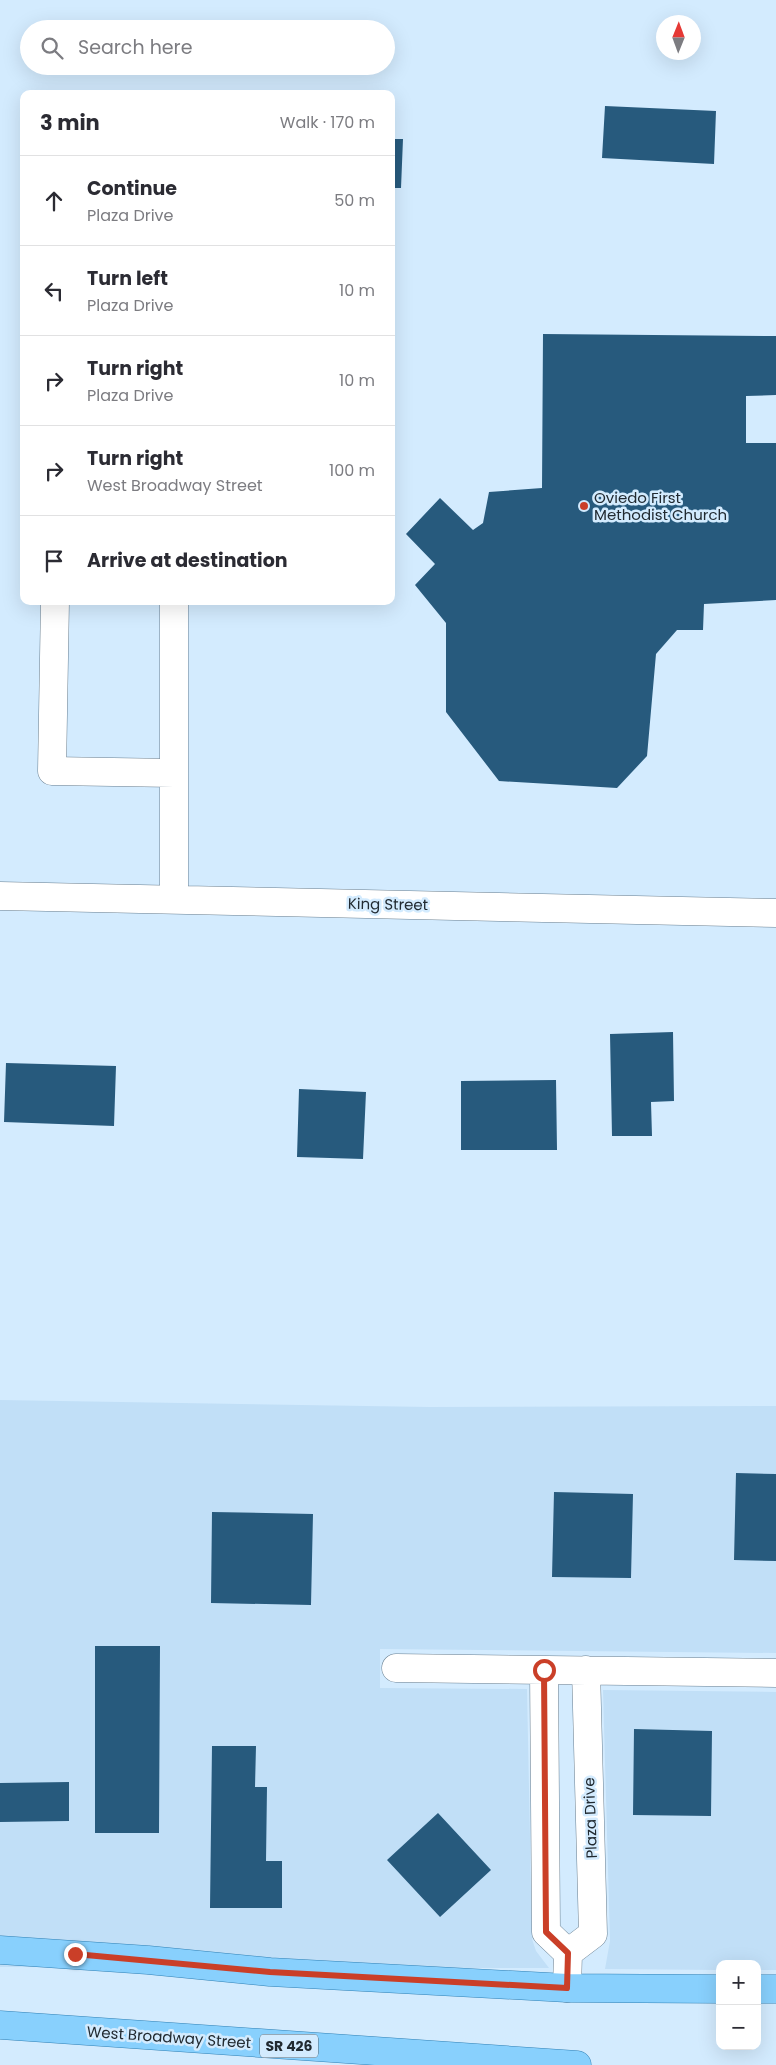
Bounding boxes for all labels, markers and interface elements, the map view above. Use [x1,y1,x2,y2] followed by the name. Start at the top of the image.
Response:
[656,15,701,60] north arrow
[20,20,395,75] search box
[38,34,66,62] icon: search
[78,34,192,61] text: Search here
[40,108,100,137] text: 3 min
[280,111,375,134] text: Walk · 170 m
[87,175,177,202] text: Continue
[40,187,68,215] icon: ahead
[334,189,375,212] text: 50 m
[87,204,174,227] text: Plaza Drive
[87,265,168,292] text: Turn left
[40,277,68,305] icon: left
[339,279,375,302] text: 10 m
[87,294,174,317] text: Plaza Drive
[87,355,183,382] text: Turn right
[40,367,68,395] icon: right
[339,369,375,392] text: 10 m
[87,384,174,407] text: Plaza Drive
[87,445,183,472] text: Turn right
[40,457,68,485] icon: right
[329,459,375,482] text: 100 m
[87,474,263,497] text: West Broadway Street
[594,487,727,525] place label: Oviedo First Methodist Church
[578,500,590,512] marker: Oviedo First Methodist Church
[40,547,68,575] icon: arrive
[87,547,288,574] text: Arrive at destination
[348,893,428,915] street label: King Street
[533,1659,556,1682] route start
[578,1777,602,1859] street label: Plaza Drive
[64,1943,87,1966] route end
[716,1960,761,2050] map controls
[716,1960,761,2005] button: +
[716,2005,761,2050] button: −
[86,2021,252,2053] street label: West Broadway Street
[260,2034,318,2058] road number: SR 426

